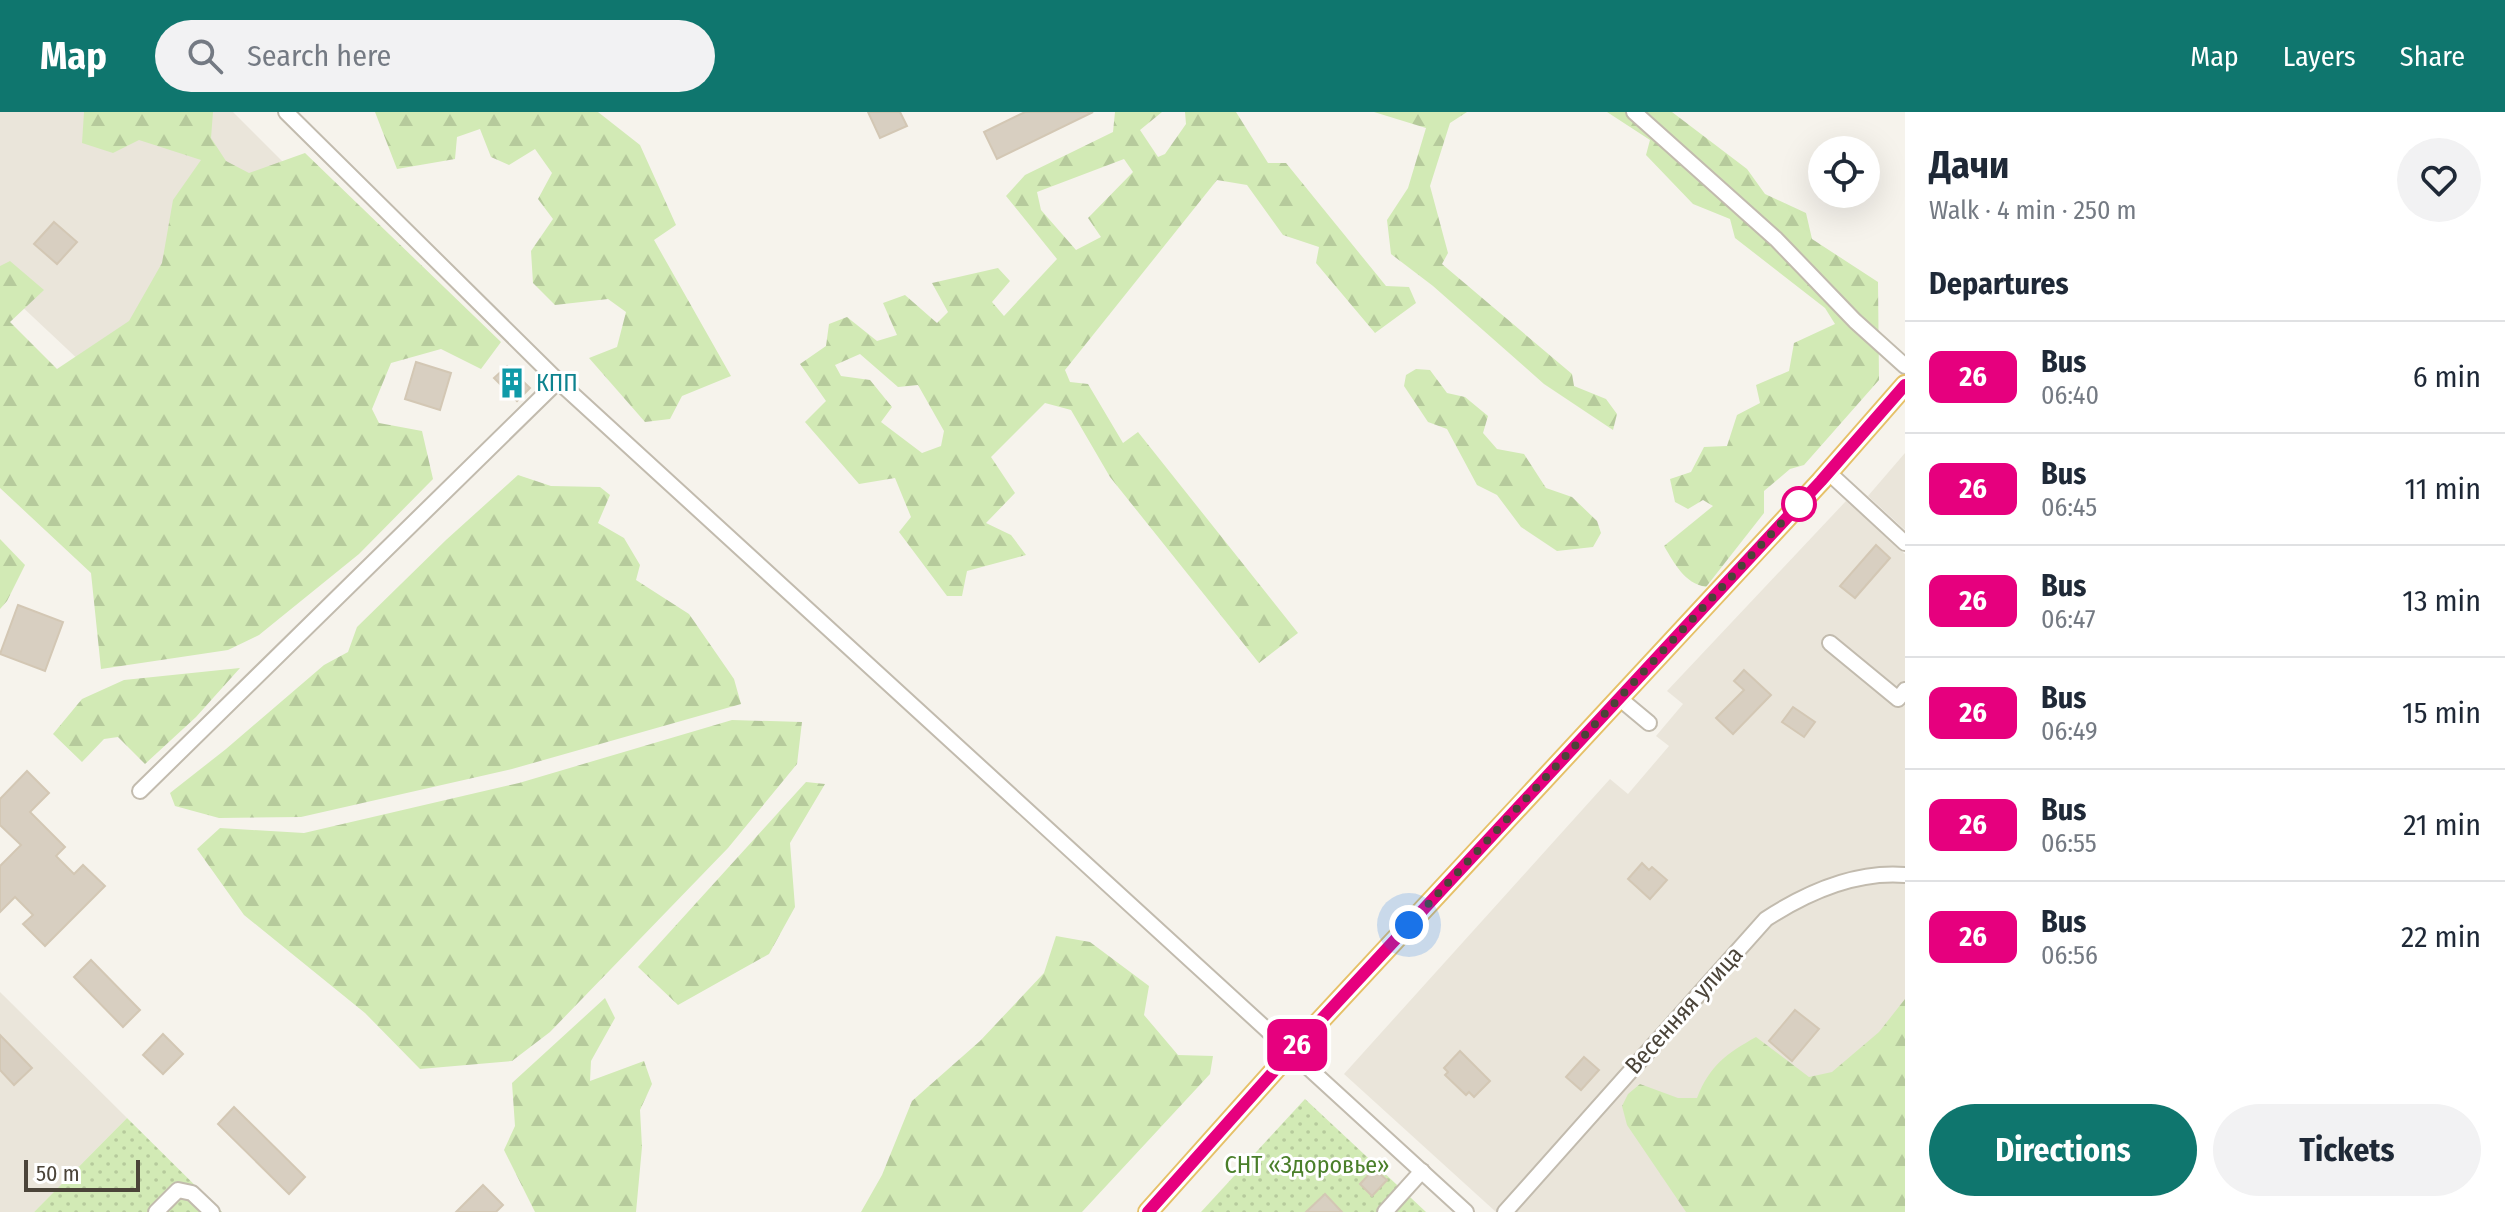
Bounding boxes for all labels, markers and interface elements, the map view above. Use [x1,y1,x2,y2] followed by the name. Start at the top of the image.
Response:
[155,20,715,92] search box
[40,33,107,79] text: Map
[183,34,227,78] icon: search
[247,38,391,74] text: Search here
[2190,40,2239,73] text: Map
[2283,40,2356,73] text: Layers
[2400,40,2465,73] text: Share
[1808,136,1880,208] map controls
[1808,136,1880,208] button: locate
[2397,138,2481,222] button: heart
[1929,142,2009,188] text: Дачи
[1929,195,2137,226] text: Walk · 4 min · 250 m
[1929,266,2069,302] text: Departures
[2041,344,2086,380] text: Bus
[2413,359,2481,395] text: 6 min
[1959,360,1987,393] text: 26
[495,366,529,400] building icon: КПП
[536,369,578,397] place label: КПП
[2041,380,2099,411] text: 06:40
[2041,456,2086,492] text: Bus
[2405,471,2481,507] text: 11 min
[1959,472,1987,505] text: 26
[1782,487,1816,521] unlabelled marker
[2041,492,2097,523] text: 06:45
[2041,568,2086,604] text: Bus
[2402,583,2481,619] text: 13 min
[1959,584,1987,617] text: 26
[2041,604,2095,635] text: 06:47
[2041,680,2086,716] text: Bus
[2402,695,2481,731] text: 15 min
[1959,696,1987,729] text: 26
[2041,716,2098,747] text: 06:49
[2041,792,2086,828] text: Bus
[2403,807,2481,843] text: 21 min
[1959,808,1987,841] text: 26
[2041,828,2097,859] text: 06:55
[2041,904,2086,940] text: Bus
[1389,905,1429,945] your location
[2401,919,2481,955] text: 22 min
[1959,920,1987,953] text: 26
[2041,940,2098,971] text: 06:56
[1619,941,1749,1079] street label: Весенняя улица
[1261,1019,1333,1071] line badge: 26
[1283,1028,1311,1061] text: 26
[1929,1104,2197,1196] button: Directions
[2213,1104,2481,1196] button: Tickets
[1225,1151,1389,1179] park label: СНТ «Здоровье»
[24,1156,140,1192] scale bar
[36,1160,80,1187] text: 50 m

